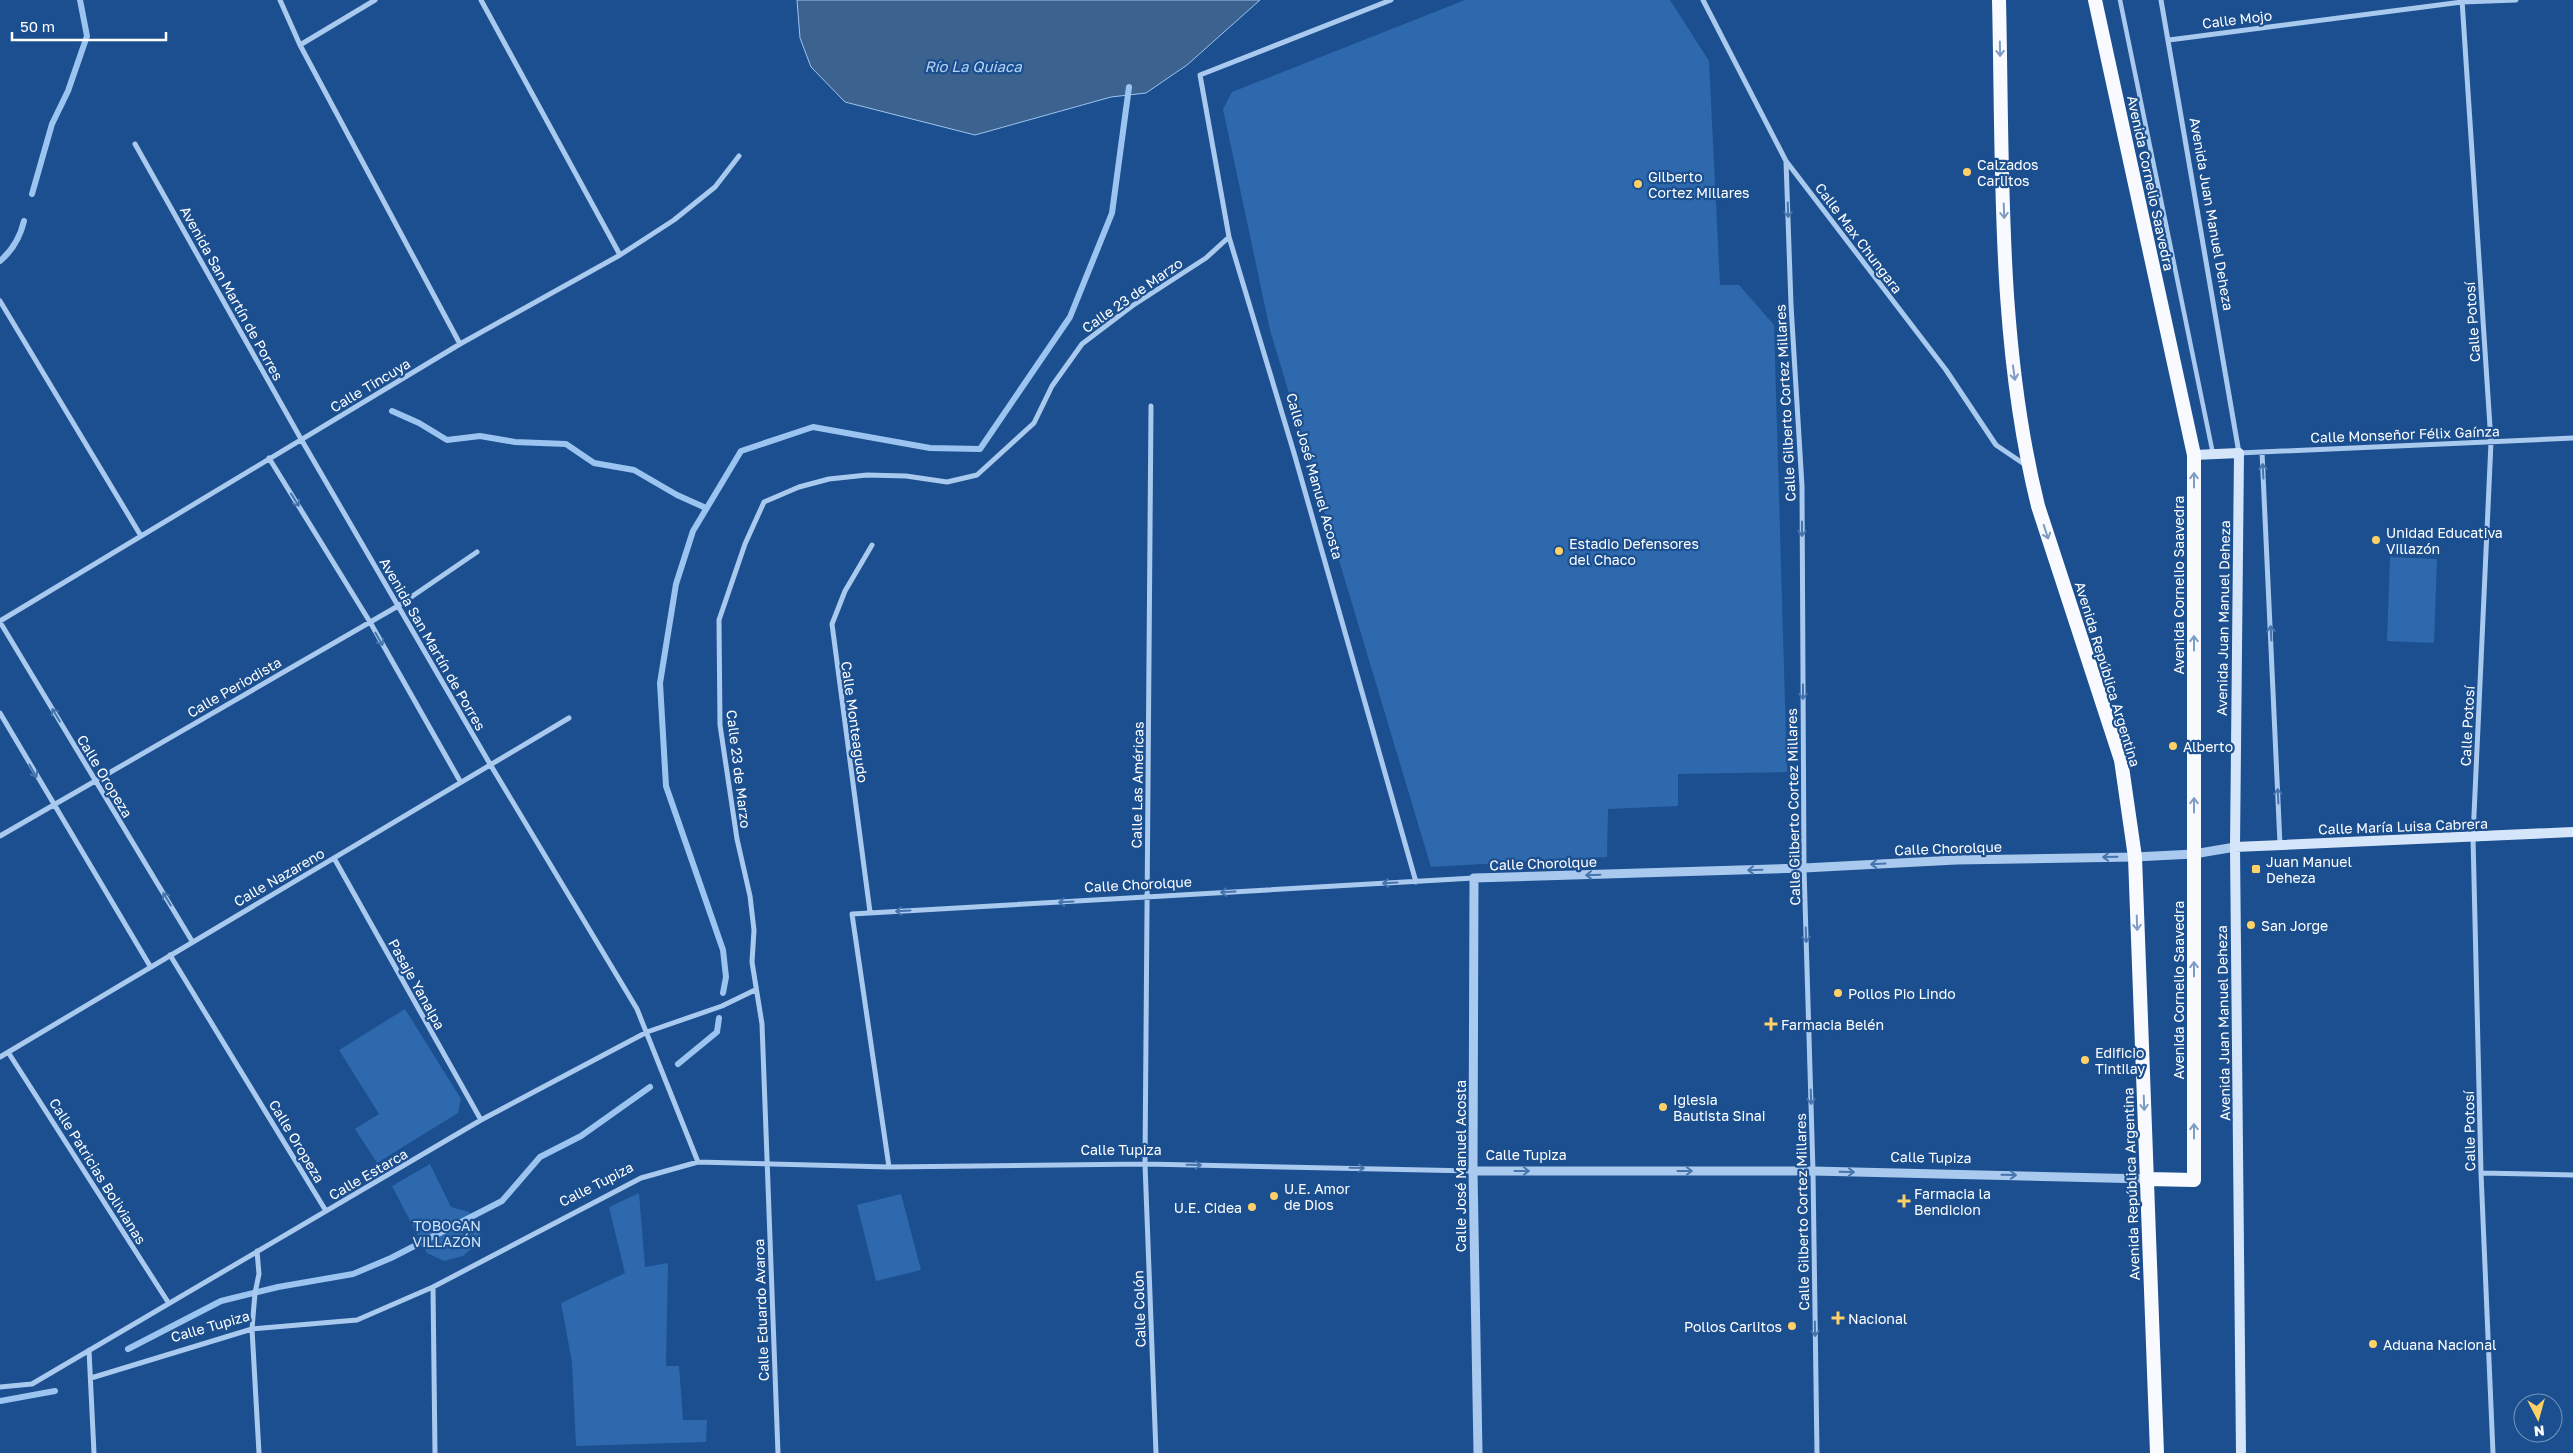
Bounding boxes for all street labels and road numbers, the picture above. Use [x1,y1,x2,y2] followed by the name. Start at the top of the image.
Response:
[2201,6,2273,32] street label: Calle Mojo
[2124,94,2178,272] street label: Avenida Cornelio Saavedra
[2187,116,2237,312] street label: Avenida Juan Manuel Deheza
[1812,179,1906,297] street label: Calle Max Chungara
[177,203,287,383] street label: Avenida San Martín de Porres
[1078,254,1186,336] street label: Calle 23 de Marzo
[2461,280,2483,363] street label: Calle Potosí
[1771,304,1799,502] street label: Calle Gilberto Cortez Millares
[327,354,413,416] street label: Calle Tincuya
[1283,391,1347,561] street label: Calle José Manuel Acosta
[2310,422,2500,446] street label: Calle Monseñor Félix Gaínza
[2170,496,2187,674] street label: Avenida Cornelio Saavedra
[2213,520,2233,716] street label: Avenida Juan Manuel Deheza
[376,555,490,733] street label: Avenida San Martín de Porres
[2072,579,2144,769] street label: Avenida República Argentina
[184,653,284,721] street label: Calle Periodista
[838,660,872,784] street label: Calle Monteagudo
[2456,684,2478,767] street label: Calle Potosí
[1783,708,1803,906] street label: Calle Gilberto Cortez Millares
[723,709,755,829] street label: Calle 23 de Marzo
[1127,721,1147,849] street label: Calle Las Américas
[74,731,136,821] street label: Calle Oropeza
[2318,815,2488,837] street label: Calle María Luisa Cabrera
[1894,838,2002,858] street label: Calle Chorolque
[231,844,327,910] street label: Calle Nazareno
[1489,853,1597,873] street label: Calle Chorolque
[1084,873,1192,895] street label: Calle Chorolque
[2170,901,2187,1079] street label: Avenida Cornelio Saavedra
[2213,925,2233,1121] street label: Avenida Juan Manuel Deheza
[385,936,449,1032] street label: Pasaje Yanalpa
[1452,1080,1469,1252] street label: Calle José Manuel Acosta
[2119,1087,2143,1281] street label: Avenida República Argentina
[2460,1089,2478,1171] street label: Calle Potosí
[46,1095,150,1247] street label: Calle Patricias Bolivianas
[266,1096,328,1186] street label: Calle Oropeza
[1792,1113,1812,1311] street label: Calle Gilberto Cortez Millares
[1080,1141,1162,1158] street label: Calle Tupiza
[326,1145,410,1203] street label: Calle Estarca
[1485,1146,1567,1163] street label: Calle Tupiza
[1890,1148,1972,1166] street label: Calle Tupiza
[556,1158,636,1210] street label: Calle Tupiza
[750,1238,772,1382] street label: Calle Eduardo Avaroa
[1129,1270,1149,1348] street label: Calle Colón
[169,1307,251,1345] street label: Calle Tupiza

